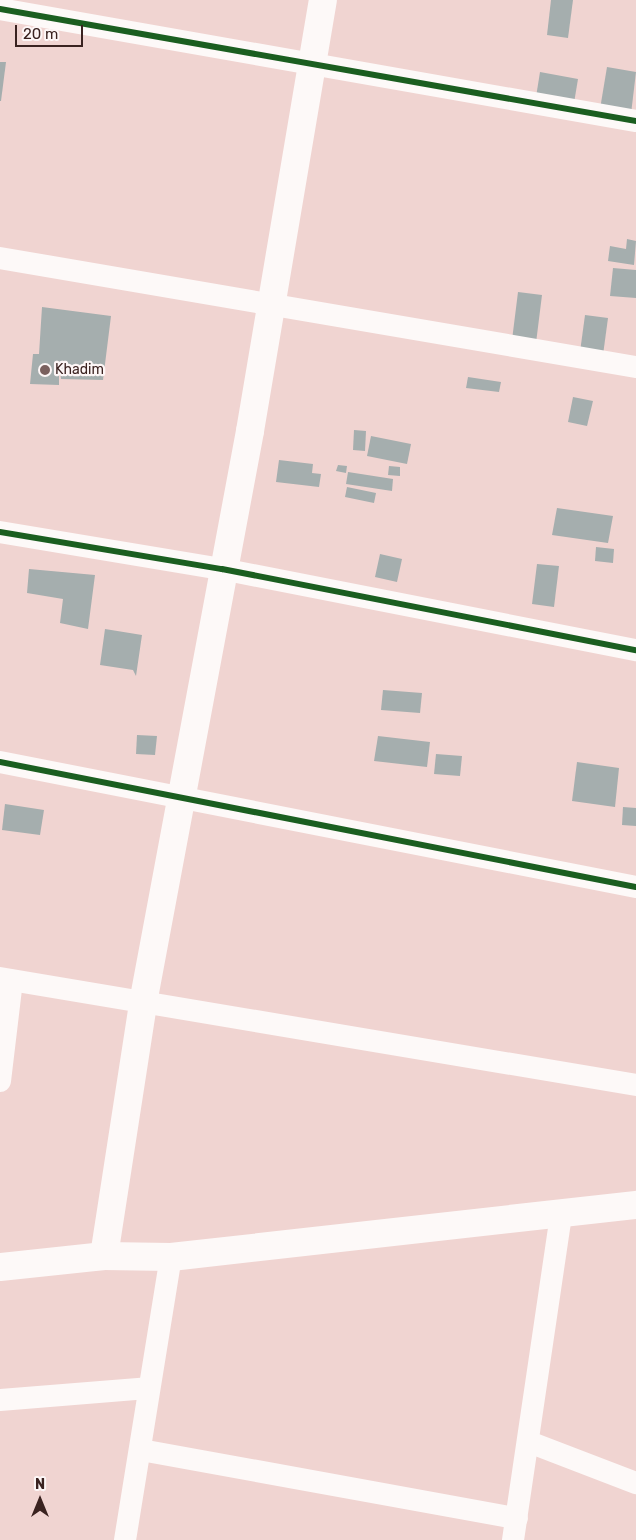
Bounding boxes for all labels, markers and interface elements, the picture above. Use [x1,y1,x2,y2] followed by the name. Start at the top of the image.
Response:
[18,15,85,47] scale bar
[23,25,58,43] text: 20 m
[55,362,104,378] place label: Khadim
[39,364,51,376] marker: Khadim
[15,1475,65,1525] north arrow
[35,1476,45,1493] text: N

